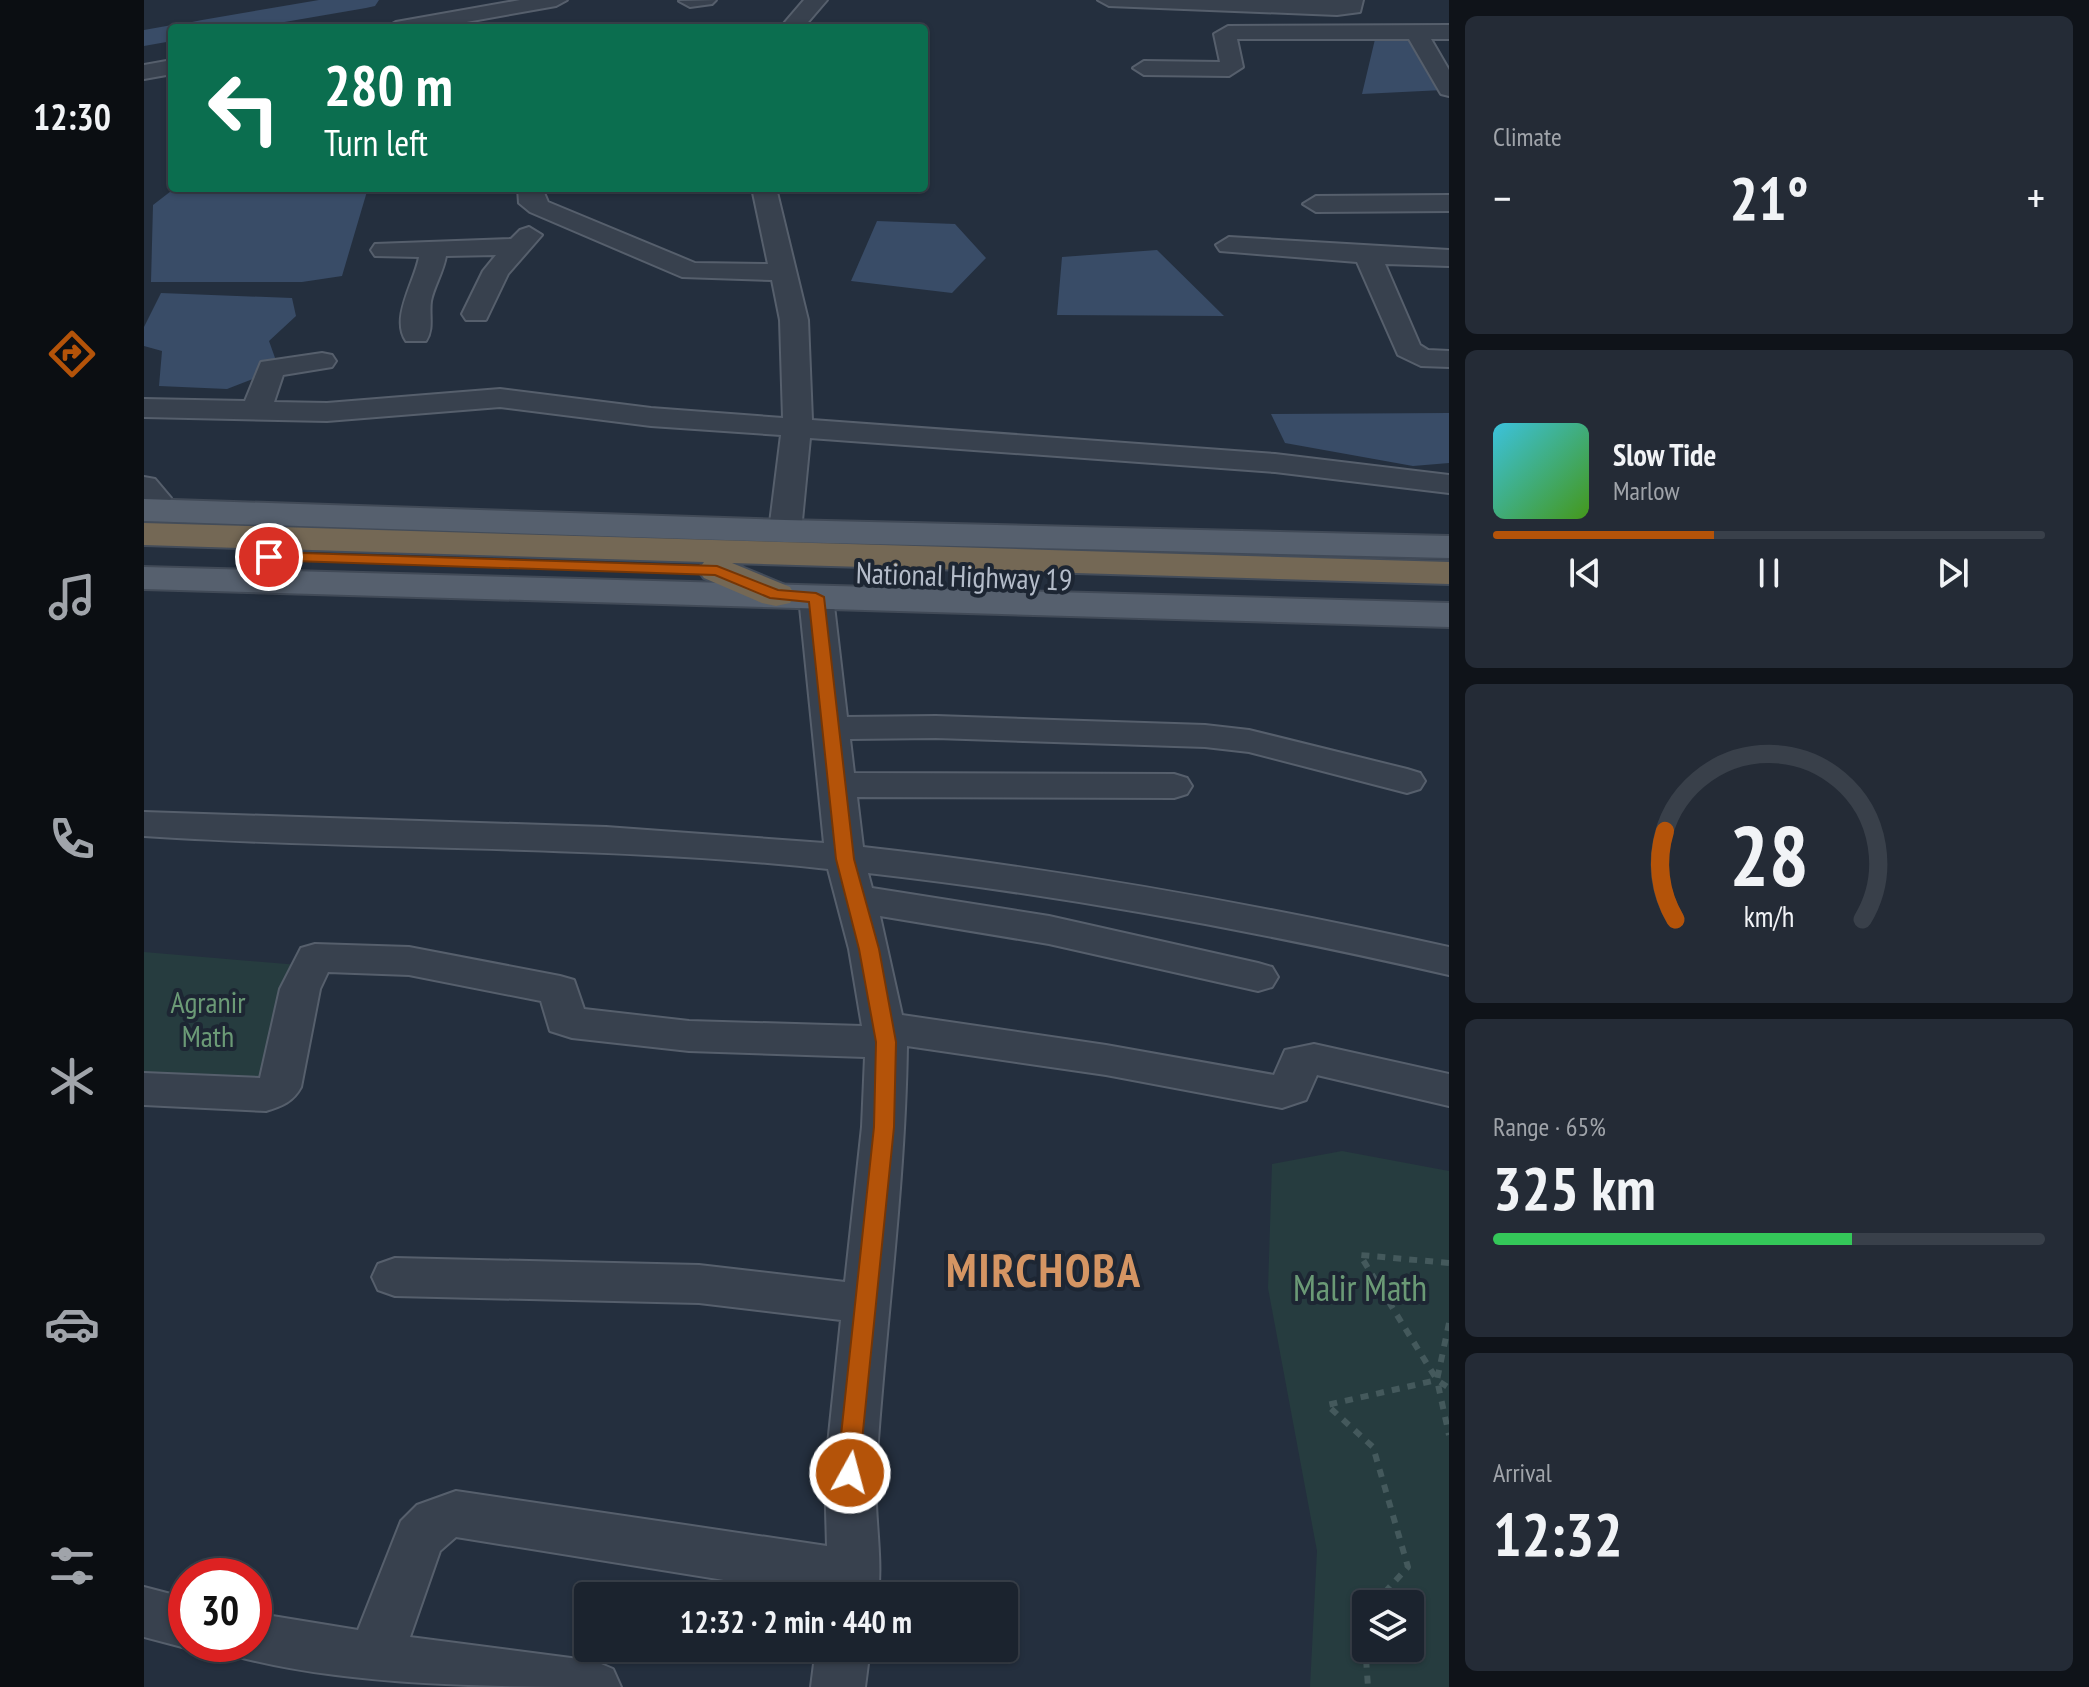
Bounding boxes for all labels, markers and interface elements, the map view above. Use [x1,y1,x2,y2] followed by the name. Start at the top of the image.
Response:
[324,49,453,121] text: 280 m
[192,56,296,160] icon: left
[33,93,111,140] text: 12:30
[324,119,428,166] text: Turn left
[1493,120,1562,153] text: Climate
[1729,159,1809,237] text: 21°
[1493,169,1511,226] text: −
[2027,169,2045,226] text: +
[44,326,100,382] icon: directions
[1613,435,1716,474] text: Slow Tide
[1613,474,1679,507] text: Marlow
[235,523,303,591] pin
[247,535,291,579] icon: arrive
[1563,551,1607,595] icon: previous
[1747,551,1791,595] icon: pause
[1931,551,1975,595] icon: next
[855,552,1073,599] street label: National Highway 19
[44,569,100,625] icon: music
[1729,800,1809,908] text: 28
[44,811,100,867] icon: phone
[1744,898,1794,935] text: km/h
[171,982,246,1055] park label: Agranir Math
[44,1053,100,1109] icon: climate
[1493,1110,1606,1143] text: Range · 65%
[1493,1149,1656,1227] text: 325 km
[946,1240,1142,1300] district label: MIRCHOBA
[1293,1264,1427,1311] park label: Malir Math
[44,1296,100,1352] icon: car
[808,1431,892,1515] position arrow
[1493,1456,1552,1489] text: Arrival
[1493,1495,1623,1573] text: 12:32
[44,1538,100,1594] icon: filters
[168,1558,272,1662] speed limit sign: 30
[1352,1590,1424,1662] map controls
[1352,1590,1424,1662] button: layers
[680,1602,912,1641] text: 12:32 · 2 min · 440 m

